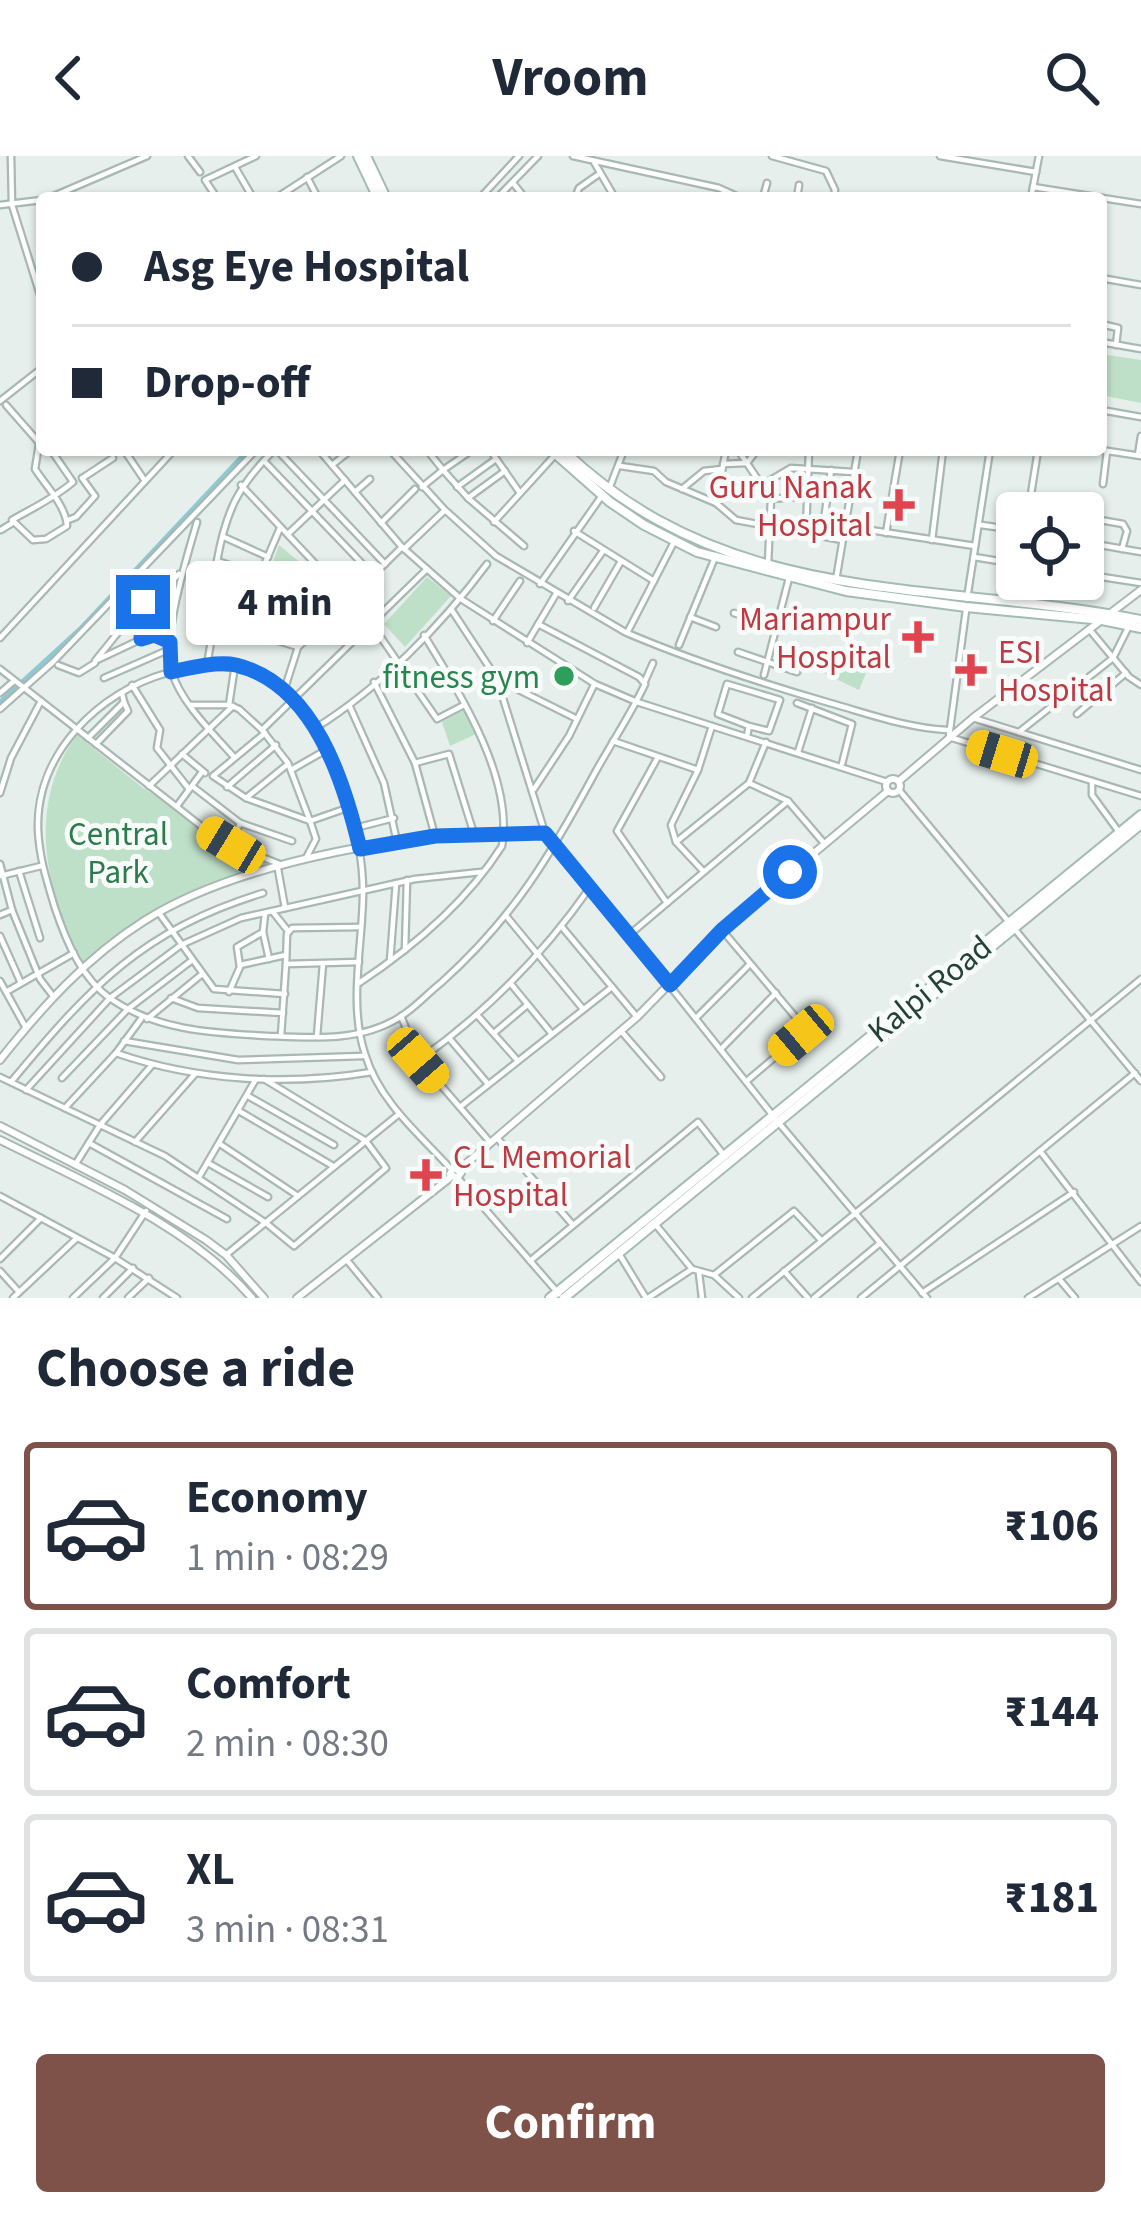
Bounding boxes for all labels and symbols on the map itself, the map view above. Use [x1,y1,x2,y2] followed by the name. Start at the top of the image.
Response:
[709,464,873,549] place label: Guru Nanak Hospital
[883,489,915,521] marker: Guru Nanak Hospital
[185,560,383,644] callout: 4 min
[116,575,170,629] route end
[739,596,892,681] place label: Mariampur Hospital
[902,621,934,653] marker: Mariampur Hospital
[998,629,1113,714] place label: ESI Hospital
[383,654,540,701] place label: fitness gym
[955,654,987,686] marker: ESI Hospital
[551,663,577,689] marker: fitness gym
[962,726,1042,782] car
[68,811,168,896] park label: Central Park
[191,811,271,879] car
[763,845,817,899] route start
[858,924,1002,1054] street label: Kalpi Road
[762,998,840,1072] car
[381,1021,455,1099] car
[453,1134,631,1219] place label: C L Memorial Hospital
[410,1159,442,1191] marker: C L Memorial Hospital

